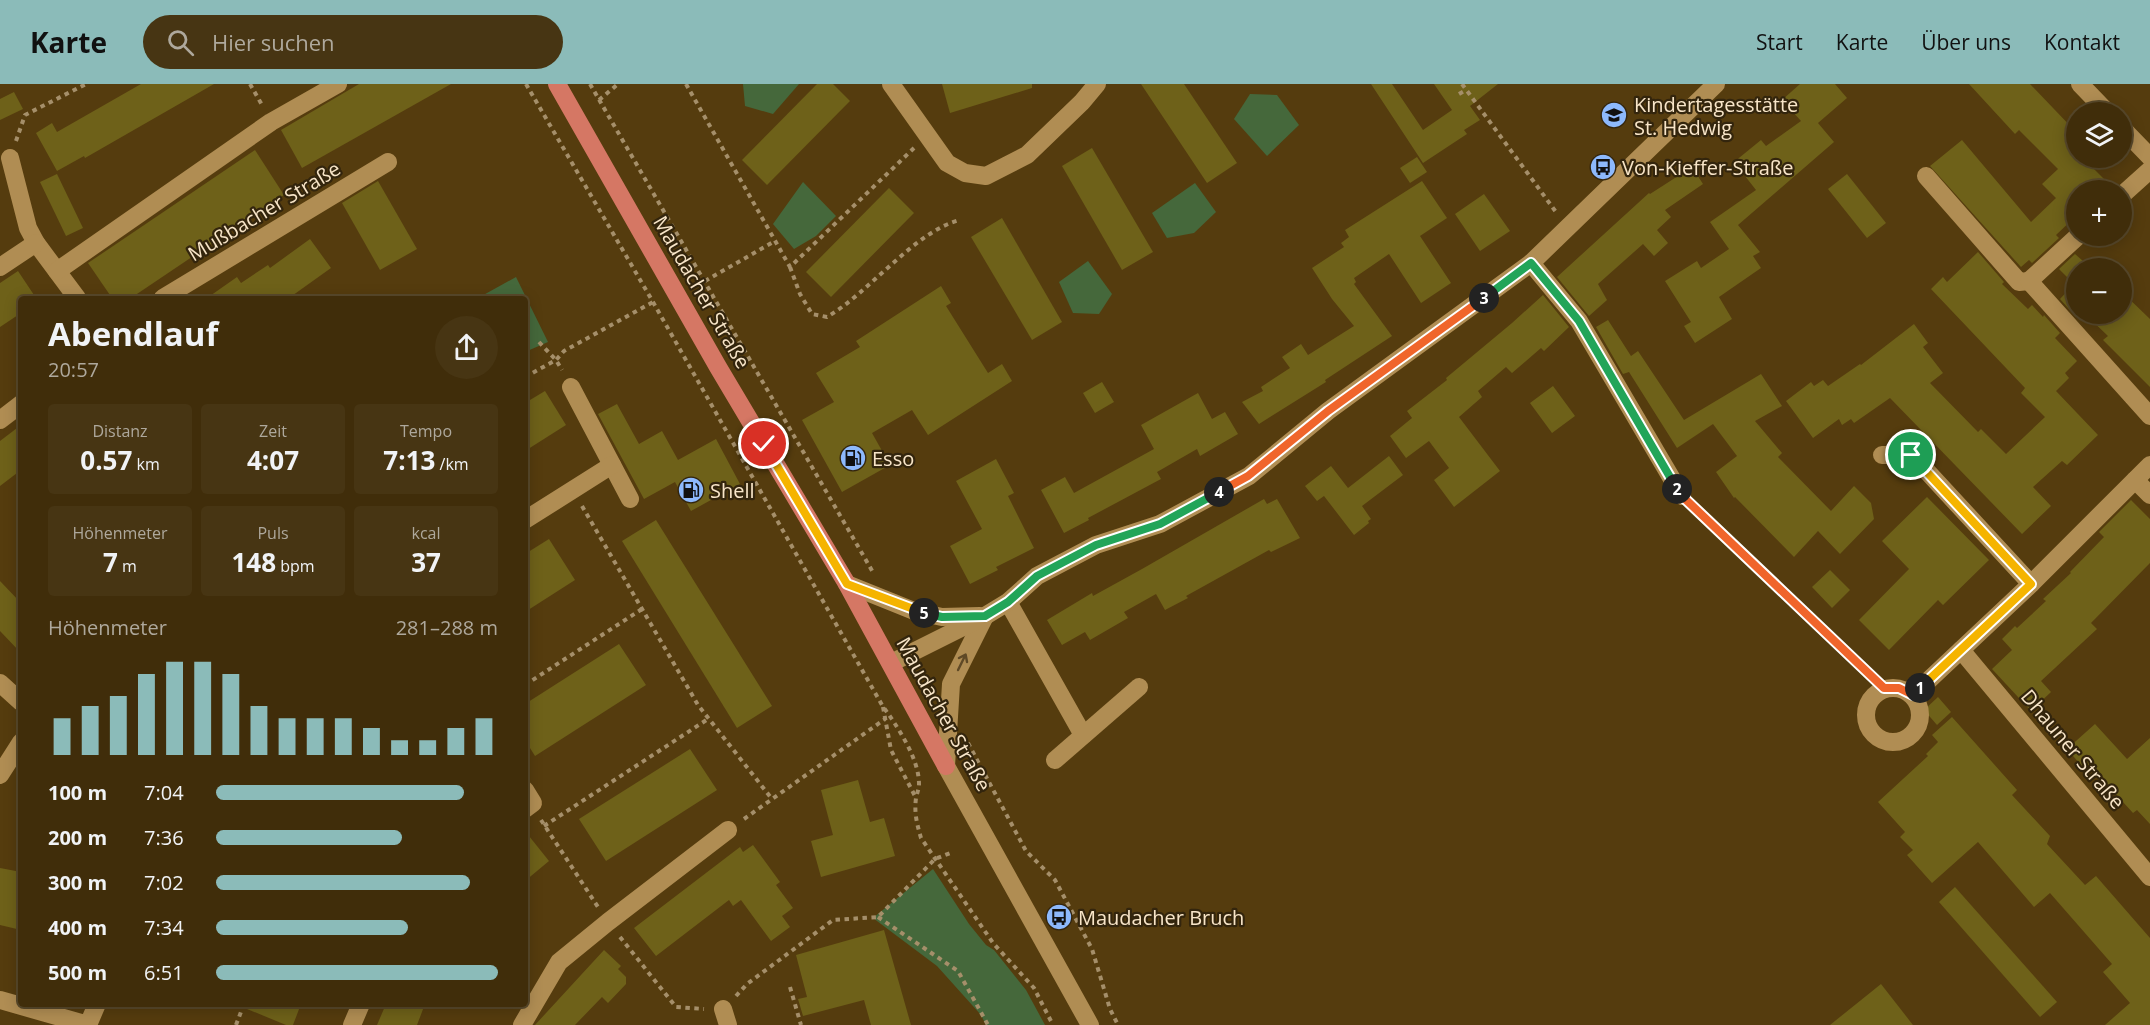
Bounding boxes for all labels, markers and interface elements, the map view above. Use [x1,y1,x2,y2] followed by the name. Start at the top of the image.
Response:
[143,15,563,69] search box
[30,23,107,61] text: Karte
[164,26,197,59] icon: search
[212,27,335,57] text: Hier suchen
[1756,28,1803,56] text: Start
[1836,28,1888,56] text: Karte
[1921,28,2011,56] text: Über uns
[2044,28,2120,56] text: Kontakt
[1634,91,1798,141] place label: Kindertagesstätte St. Hedwig
[1599,100,1629,130] school or university icon: Kindertagesstätte St. Hedwig
[2066,102,2132,324] map controls
[2066,102,2132,168] button: layers
[1588,152,1618,182] bus stop icon: Von-Kieffer-Straße
[1622,154,1794,181] place label: Von-Kieffer-Straße
[183,155,345,267] street label: Mußbacher Straße
[2066,180,2132,246] button: +
[647,211,757,373] street label: Maudacher Straße
[2066,258,2132,324] button: −
[1469,283,1499,313] pin: 3
[1479,287,1489,309] text: 3
[48,311,218,356] text: Abendlauf
[435,316,498,379] button: share
[48,356,99,383] text: 20:57
[738,418,789,469] pin
[92,420,148,442] text: Distanz
[259,420,287,442] text: Zeit
[400,420,452,442] text: Tempo
[747,427,780,460] icon: check
[1885,429,1936,480] pin
[1894,438,1927,471] icon: arrive
[80,442,132,478] text: 0.57
[247,442,299,478] text: 4:07
[383,442,435,478] text: 7:13
[838,443,868,473] fuel station icon: Esso
[872,445,914,472] place label: Esso
[132,453,160,475] text: km
[435,453,469,475] text: /km
[1662,474,1692,504] pin: 2
[676,475,706,505] fuel station icon: Shell
[710,477,755,504] place label: Shell
[1204,477,1234,507] pin: 4
[1672,478,1682,500] text: 2
[1214,481,1224,503] text: 4
[72,522,168,544] text: Höhenmeter
[257,522,289,544] text: Puls
[412,522,441,544] text: kcal
[103,544,118,580] text: 7
[231,544,276,580] text: 148
[411,544,441,580] text: 37
[118,555,137,577] text: m
[276,555,315,577] text: bpm
[909,598,939,628] pin: 5
[919,602,929,624] text: 5
[48,614,167,641] text: Höhenmeter
[396,614,498,641] text: 281–288 m
[890,632,998,796] street label: Maudacher Straße
[956,653,968,671] one-way arrow
[1905,673,1935,703] pin: 1
[1915,677,1925,699] text: 1
[2015,684,2131,814] street label: Dhauner Straße
[48,779,107,806] text: 100 m
[144,779,184,806] text: 7:04
[48,824,107,851] text: 200 m
[144,824,184,851] text: 7:36
[48,869,107,896] text: 300 m
[144,869,184,896] text: 7:02
[1044,902,1074,932] bus stop icon: Maudacher Bruch
[1078,904,1244,931] place label: Maudacher Bruch
[48,914,107,941] text: 400 m
[144,914,184,941] text: 7:34
[48,959,107,986] text: 500 m
[144,959,184,986] text: 6:51

